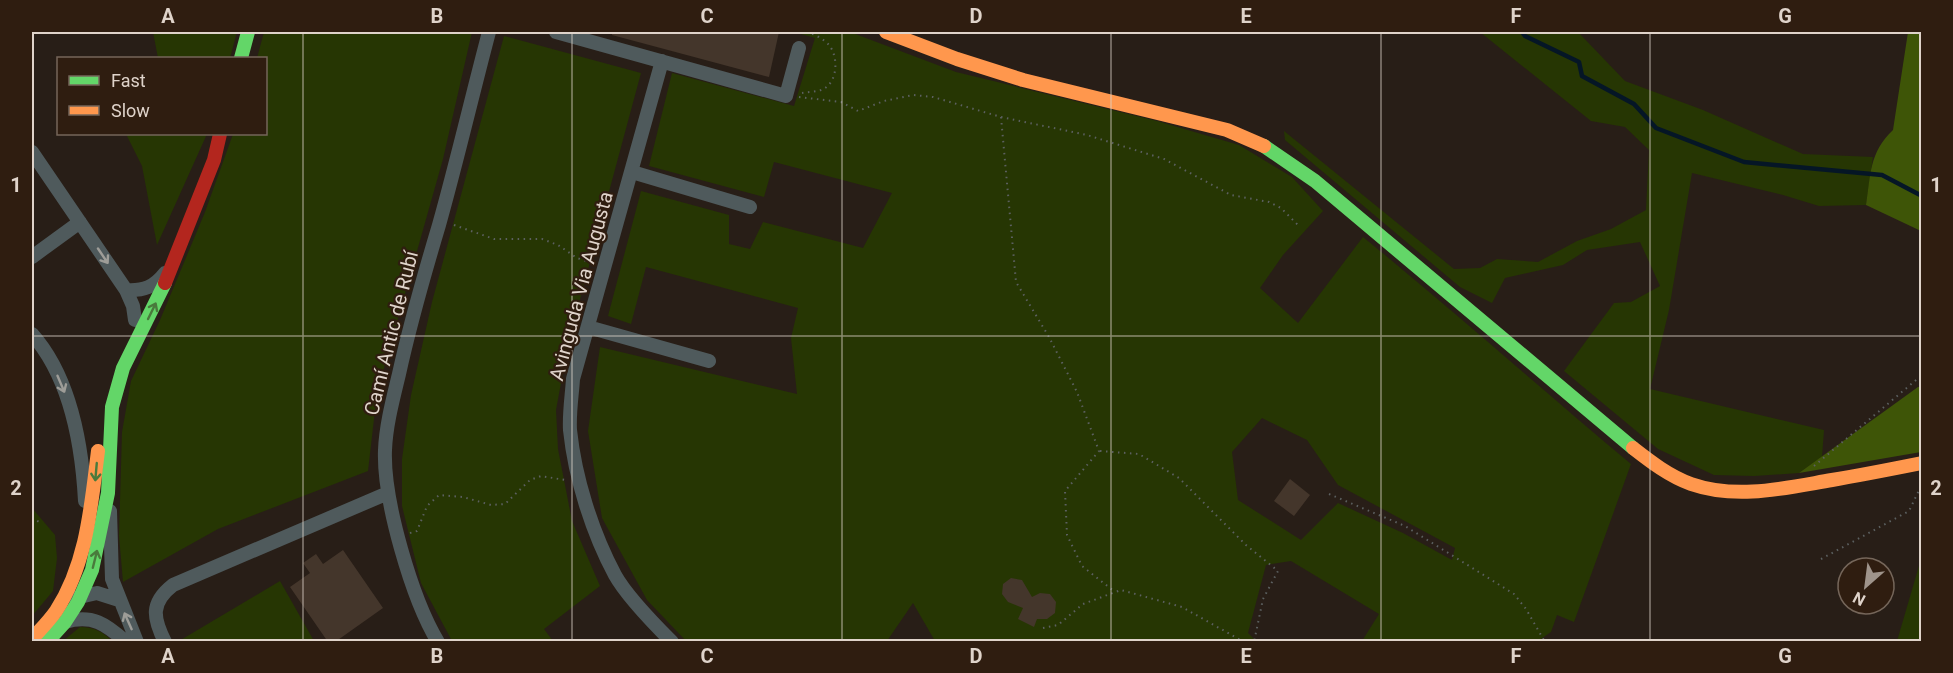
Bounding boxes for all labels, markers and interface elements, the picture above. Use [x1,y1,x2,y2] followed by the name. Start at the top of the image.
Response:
[161,4,175,28] text: A
[431,4,443,28] text: B
[700,4,714,28] text: C
[970,4,983,28] text: D
[1240,4,1252,28] text: E
[1511,4,1522,28] text: F
[1778,4,1792,28] text: G
[57,57,267,135] legend
[111,70,146,91] text: Fast
[111,100,150,121] text: Slow
[10,173,22,197] text: 1
[1930,173,1942,197] text: 1
[544,189,618,383] street label: Avinguda Via Augusta
[97,247,109,264] one-way arrow
[359,247,423,418] street label: Camí Antic de Rubí
[146,303,158,321] one-way arrow
[56,375,67,393] one-way arrow
[90,461,101,481] one-way arrow
[10,476,22,500] text: 2
[1930,476,1942,500] text: 2
[90,549,102,568] one-way arrow
[1836,556,1896,616] north arrow
[1850,588,1869,610] text: N
[122,612,133,631] one-way arrow
[161,644,175,668] text: A
[431,644,443,668] text: B
[700,644,714,668] text: C
[970,644,983,668] text: D
[1240,644,1252,668] text: E
[1511,644,1522,668] text: F
[1778,644,1792,668] text: G

